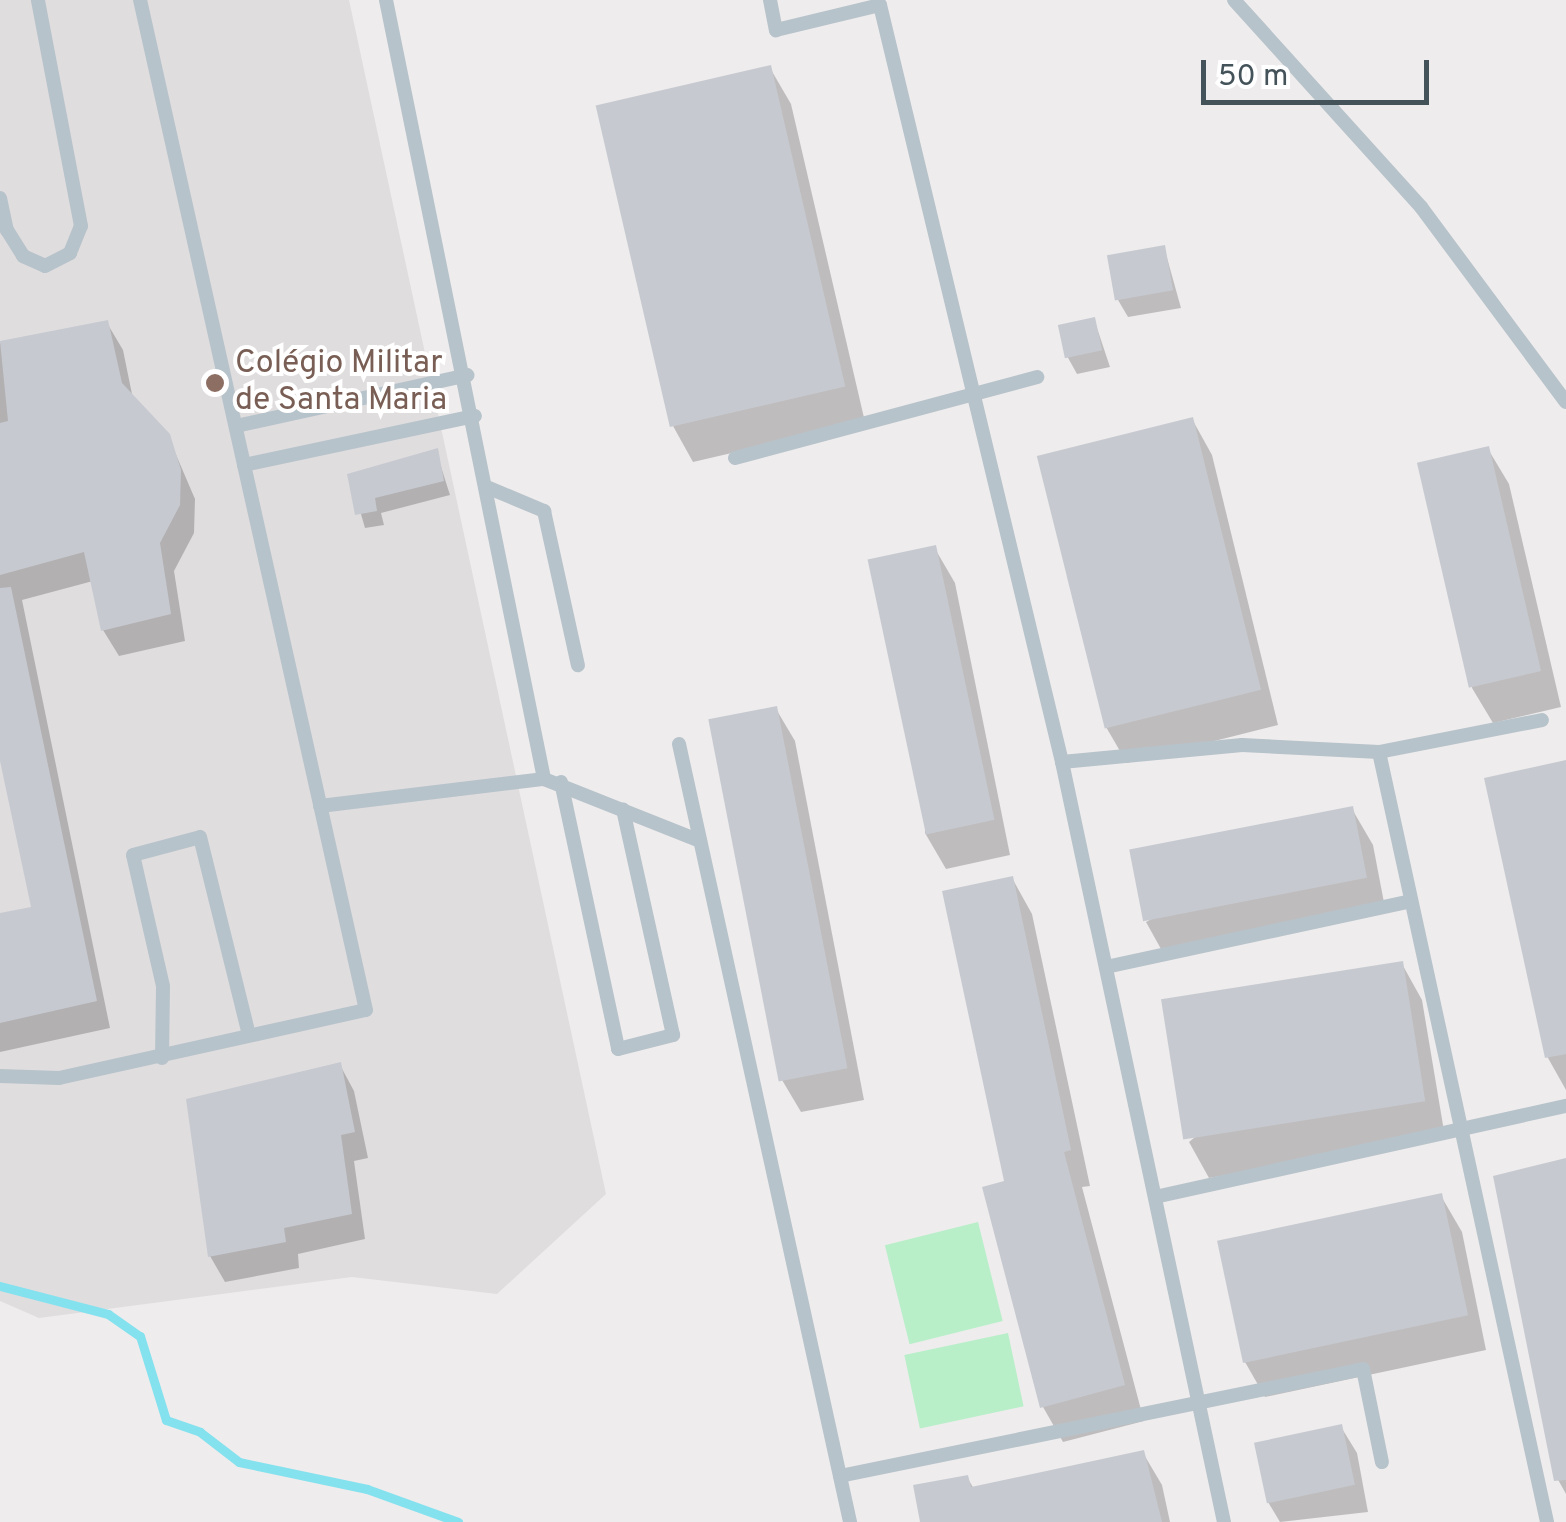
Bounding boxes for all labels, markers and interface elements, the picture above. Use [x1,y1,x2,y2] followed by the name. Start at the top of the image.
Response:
[1206,40,1434,102] scale bar
[1218,59,1288,96] text: 50 m
[235,346,447,421] place label: Colégio Militar de Santa Maria
[204,372,226,394] marker: Colégio Militar de Santa Maria

